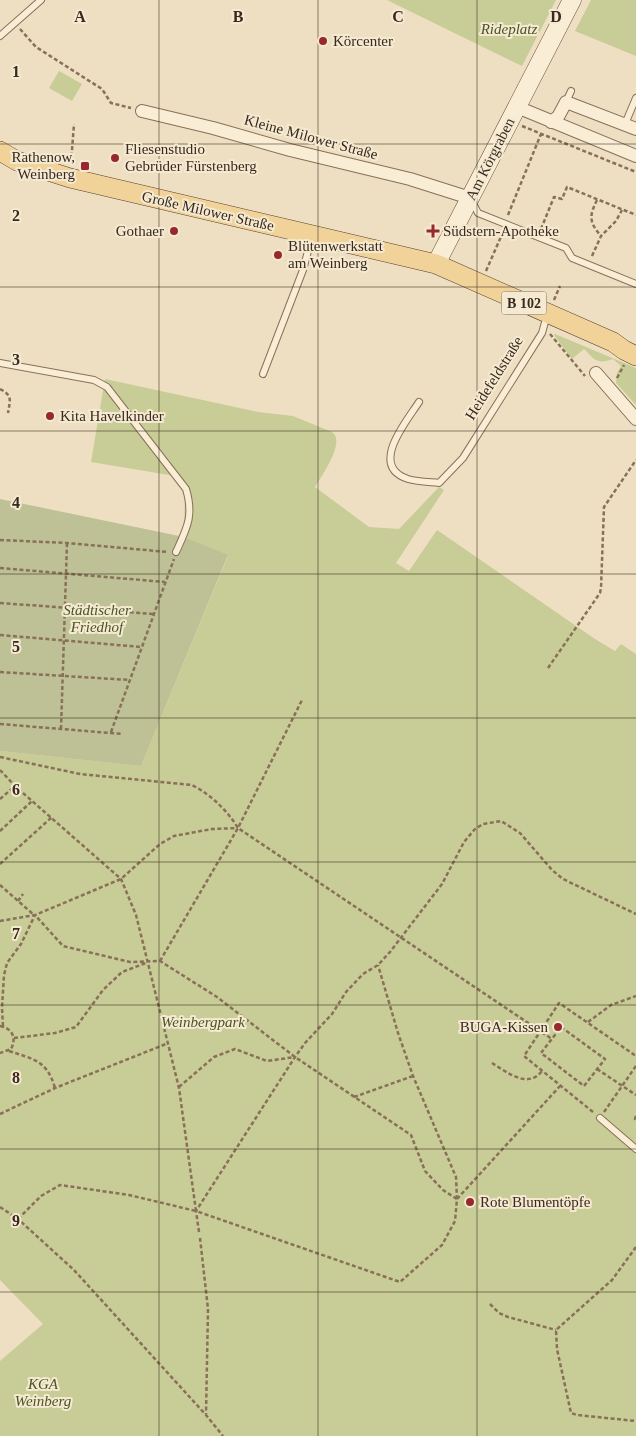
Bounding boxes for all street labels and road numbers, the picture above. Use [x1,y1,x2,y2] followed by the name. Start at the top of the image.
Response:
[243,111,380,163] street label: Kleine Milower Straße
[462,115,518,203] street label: Am Körgraben
[140,188,276,234] street label: Große Milower Straße
[502,292,546,314] road number: B 102
[462,333,526,423] street label: Heidefeldstraße

